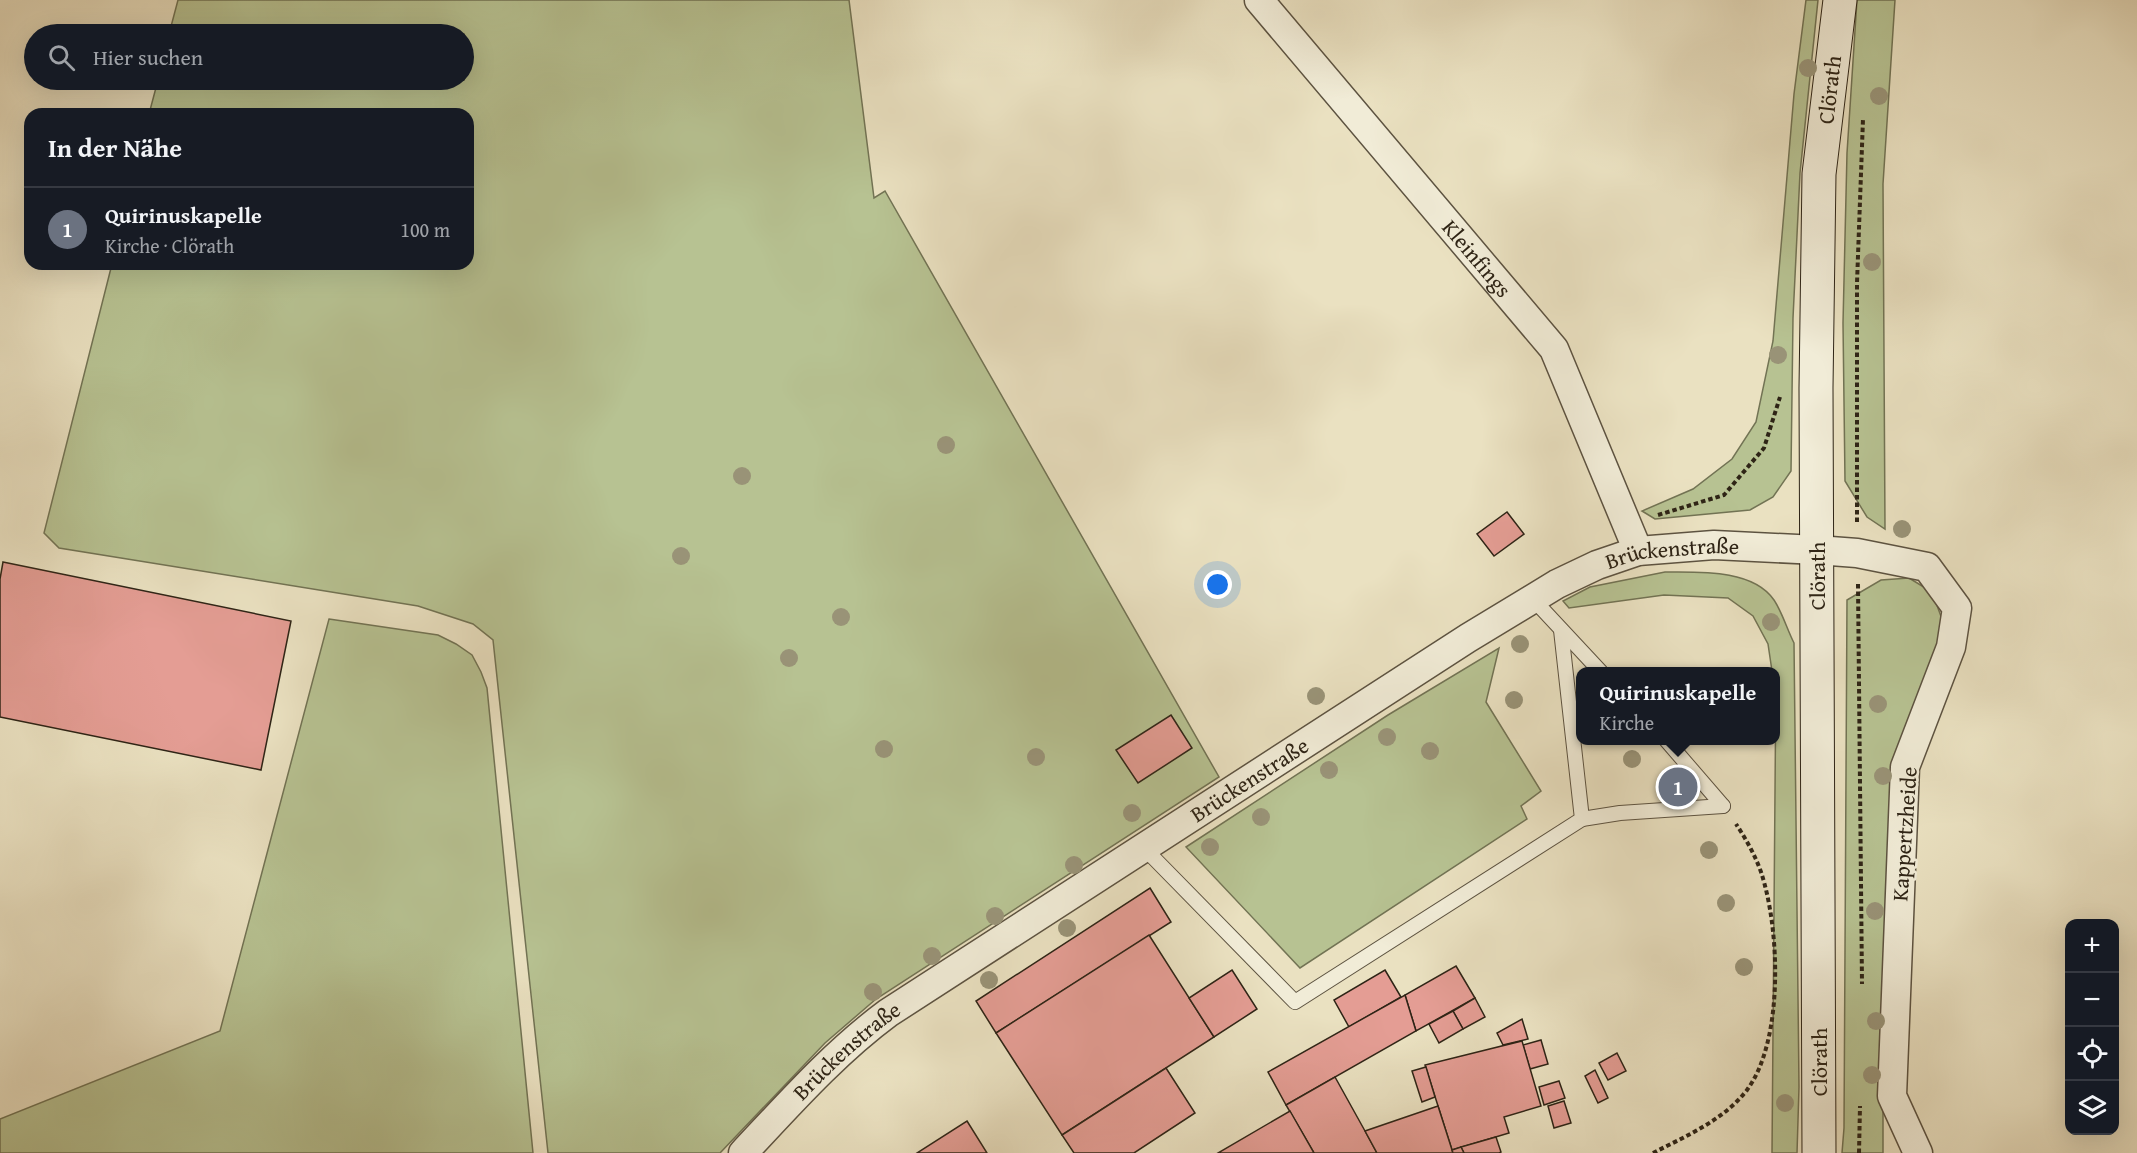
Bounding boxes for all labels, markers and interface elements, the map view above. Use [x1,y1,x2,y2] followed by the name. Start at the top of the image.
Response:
[24,24,474,90] search box
[45,41,78,74] icon: search
[93,41,203,73] text: Hier suchen
[1809,53,1849,126] street label: Clörath
[48,128,182,167] text: In der Nähe
[105,199,262,231] text: Quirinuskapelle
[1435,212,1520,304] street label: Kleinfings
[62,215,73,244] text: 1
[400,215,450,244] text: 100 m
[105,231,234,260] text: Kirche · Clörath
[1601,529,1740,577] street label: Brückenstraße
[1801,541,1833,610] street label: Clörath
[1203,570,1232,599] your location
[1576,667,1780,745] popup
[1600,676,1756,708] text: Quirinuskapelle
[1600,708,1654,737] text: Kirche
[1184,729,1315,830] street label: Brückenstraße
[1658,764,1698,810] pin: 1
[1883,766,1925,902] street label: Kappertzheide
[2065,919,2119,1135] map controls
[2065,919,2119,973] button: +
[2065,973,2119,1027] button: −
[785,993,907,1107] street label: Brückenstraße
[1803,1027,1835,1096] street label: Clörath
[2065,1027,2119,1081] button: locate
[2065,1081,2119,1135] button: layers

